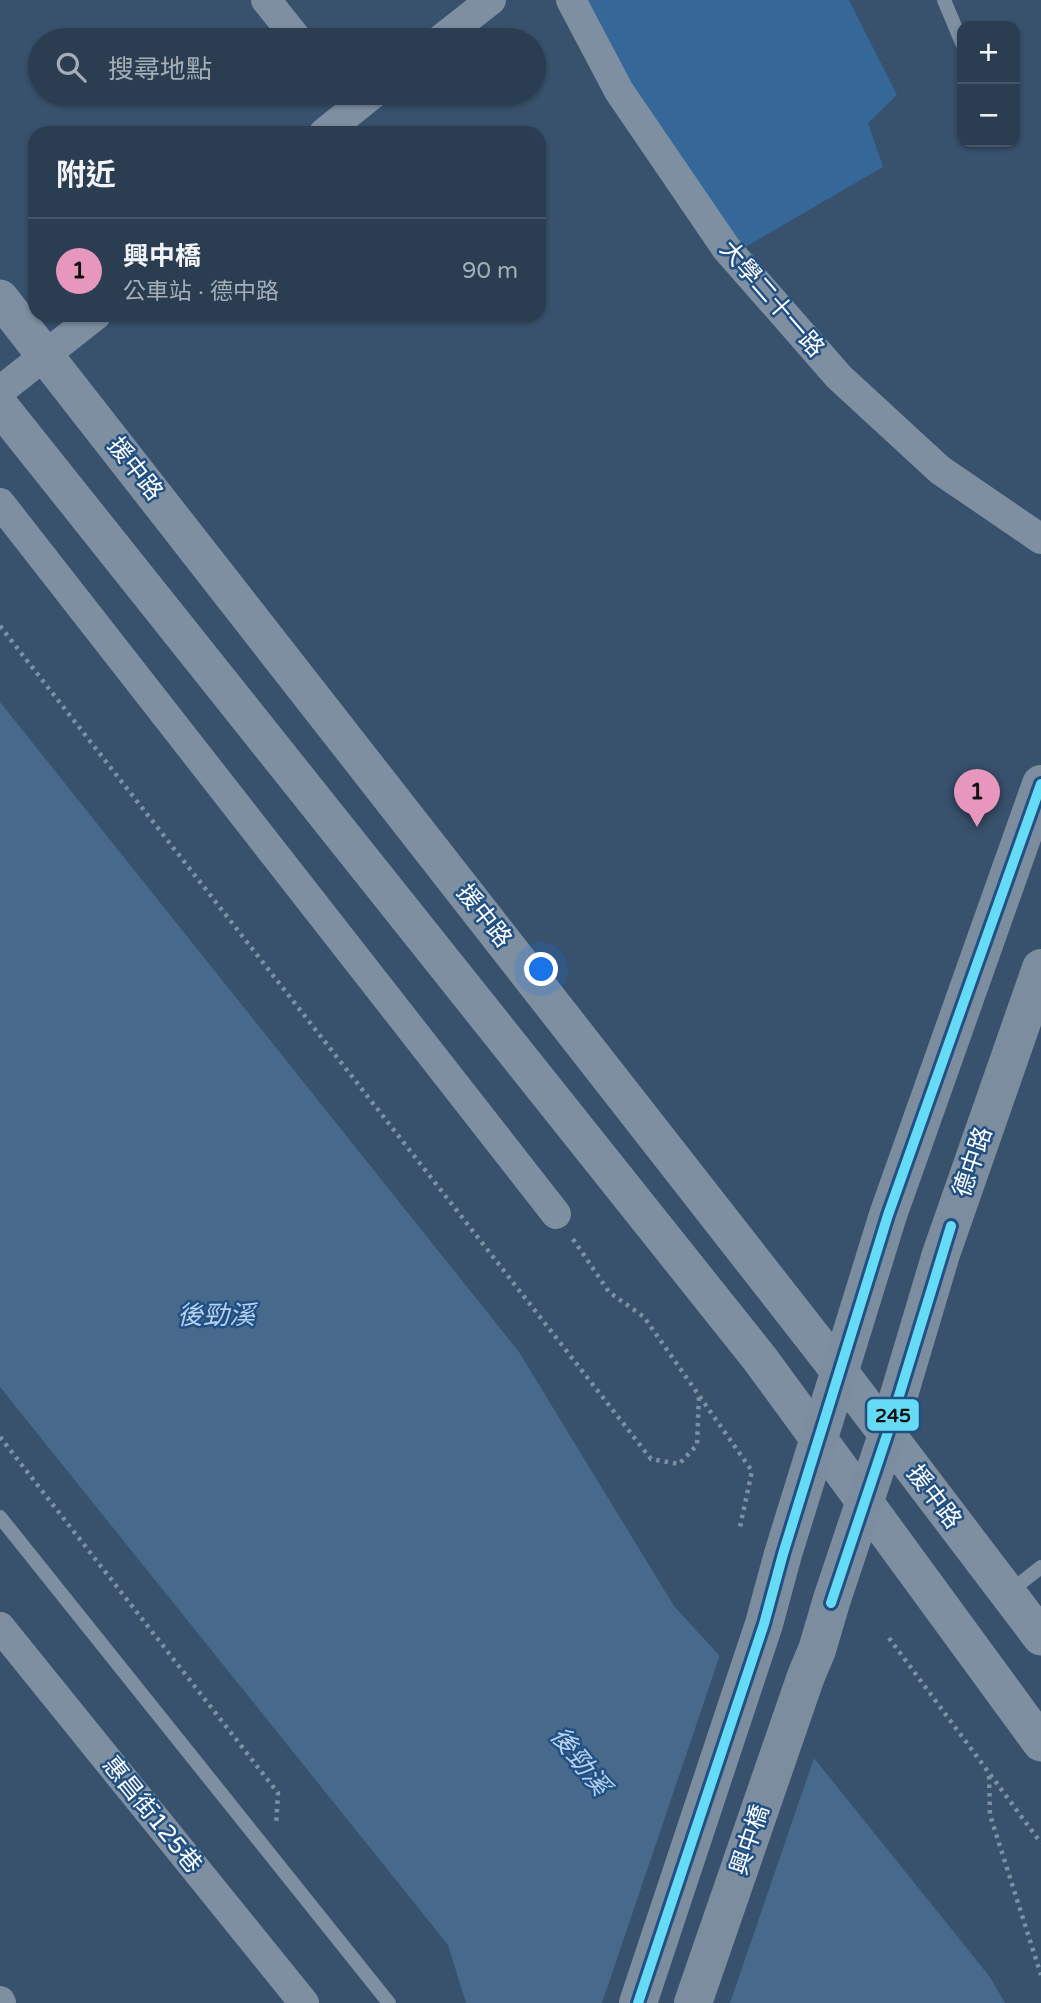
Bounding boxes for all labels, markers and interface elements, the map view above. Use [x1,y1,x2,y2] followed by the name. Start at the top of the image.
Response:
[957,21,1020,147] map controls
[957,21,1020,84] button: +
[28,28,546,105] search box
[52,48,90,86] icon: search
[108,54,212,85] text: 搜尋地點
[957,84,1020,147] button: −
[56,157,116,194] text: 附近
[714,235,830,363] street label: 大學二十一路
[123,241,201,272] text: 興中橋
[72,257,86,285] text: 1
[462,257,518,285] text: 90 m
[123,278,279,306] text: 公車站 · 德中路
[101,432,169,506] street label: 援中路
[954,769,1000,827] pin: 1
[450,879,518,953] street label: 援中路
[524,952,558,986] your location
[948,1123,998,1201] street label: 德中路
[177,1300,259,1331] water label: 後勁溪
[866,1398,920,1432] line badge: 245
[875,1405,911,1427] text: 245
[901,1460,967,1534] street label: 援中路
[544,1721,619,1804] water label: 後勁溪
[96,1751,208,1879] street label: 惠昌街125巷
[725,1801,775,1879] street label: 興中橋

